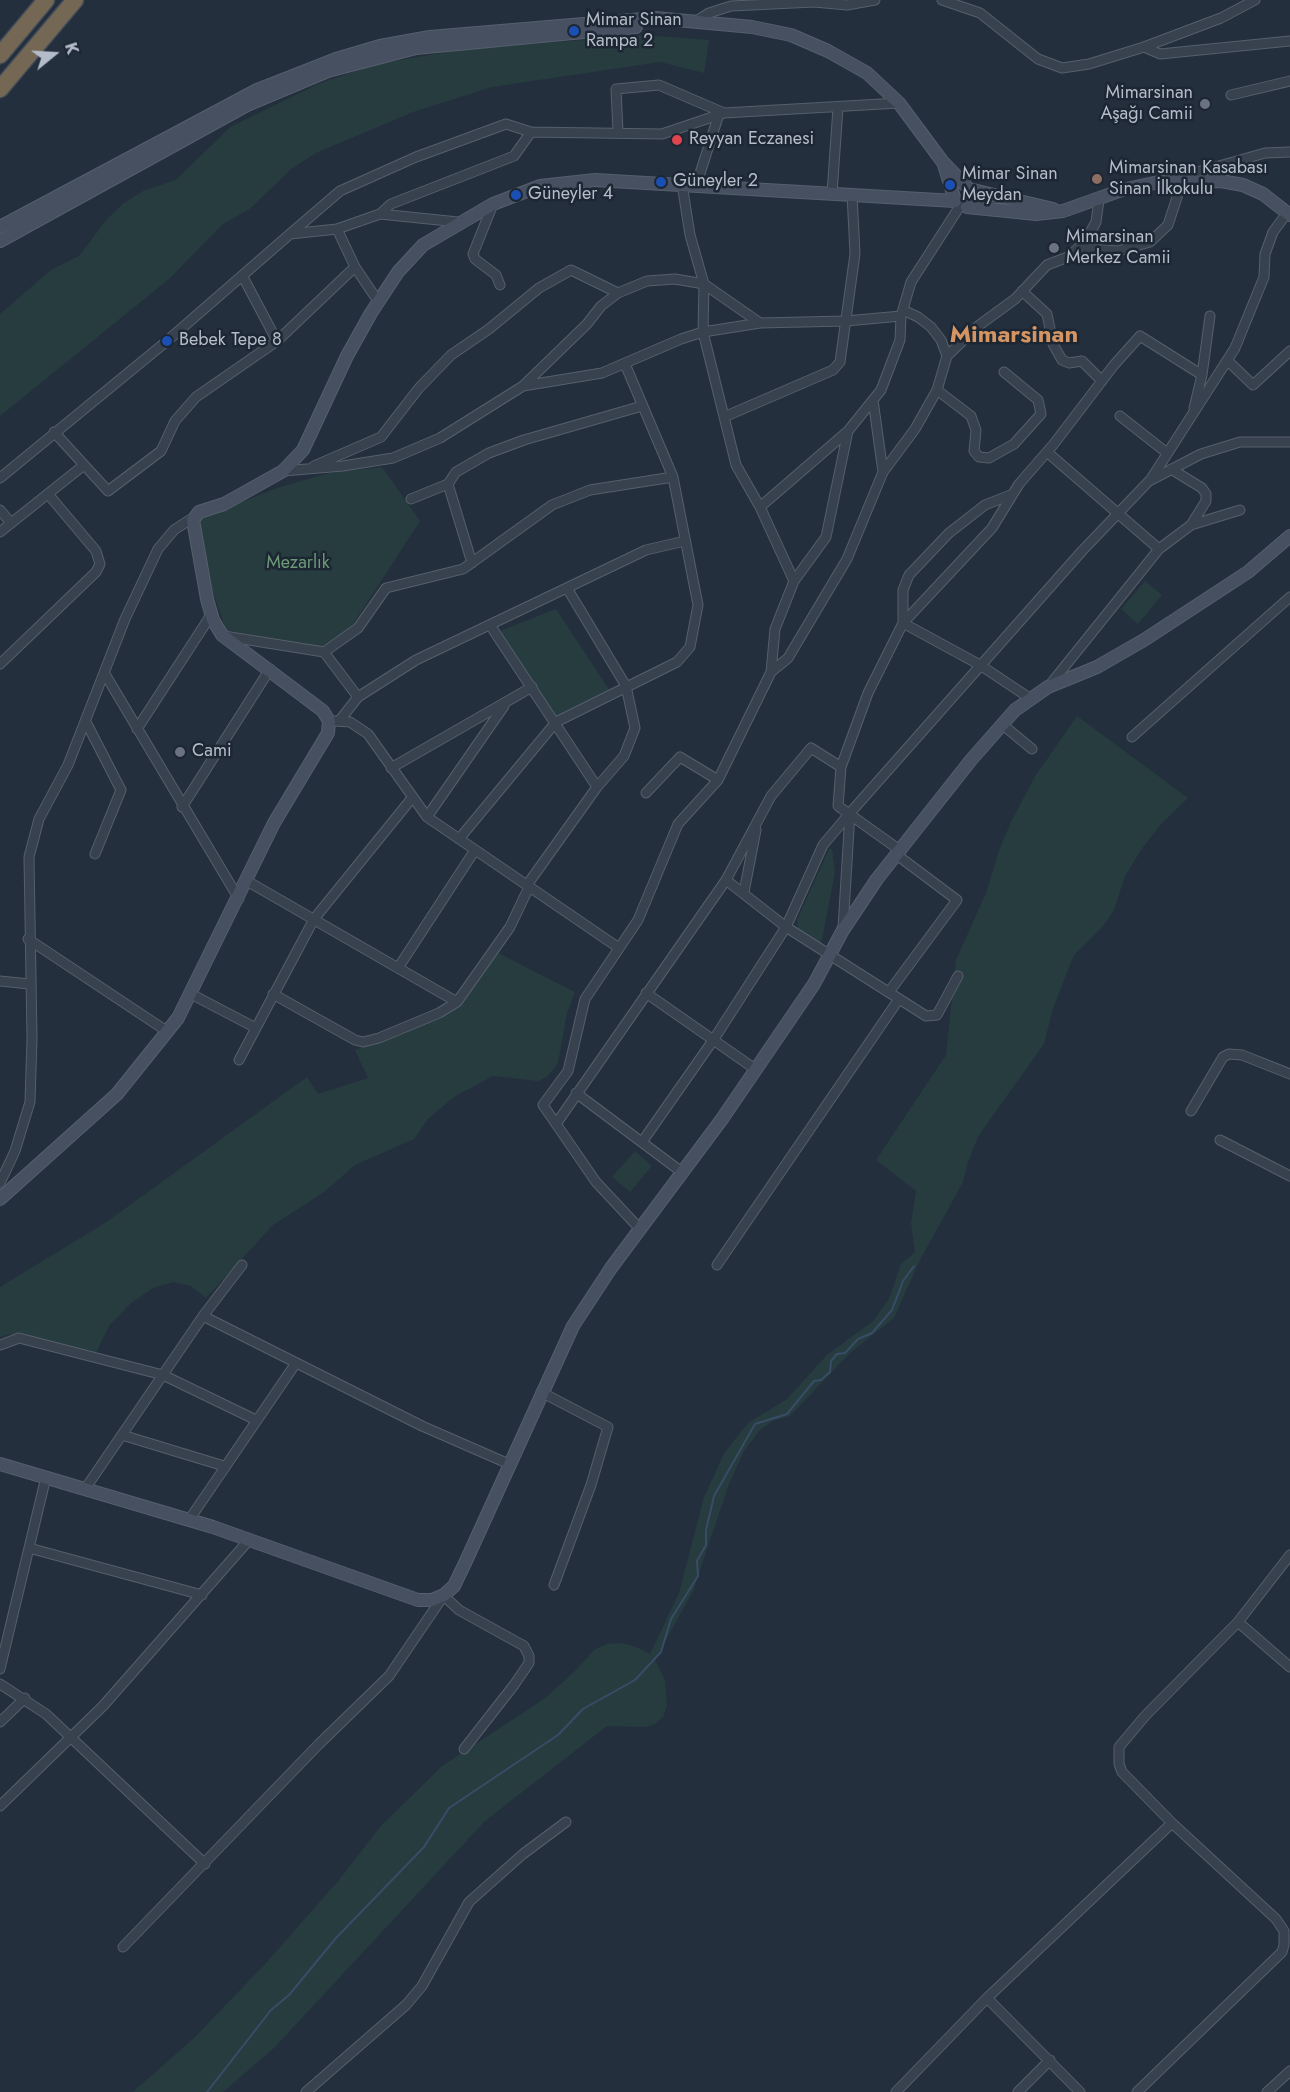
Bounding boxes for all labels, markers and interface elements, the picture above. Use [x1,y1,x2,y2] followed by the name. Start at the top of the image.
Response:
[586,10,682,52] place label: Mimar Sinan Rampa 2
[24,24,84,84] north arrow
[567,24,581,38] marker: Mimar Sinan Rampa 2
[59,39,84,57] text: K
[1100,83,1193,125] place label: Mimarsinan Aşağı Camii
[1198,97,1212,111] marker: Mimarsinan Aşağı Camii
[689,129,814,151] place label: Reyyan Eczanesi
[670,133,684,147] marker: Reyyan Eczanesi
[1109,158,1268,201] place label: Mimarsinan Kasabası Sinan İlkokulu
[962,164,1058,207] place label: Mimar Sinan Meydan
[673,171,758,193] place label: Güneyler 2
[1090,172,1104,186] marker: Mimarsinan Kasabası Sinan İlkokulu
[654,175,668,189] marker: Güneyler 2
[943,178,957,192] marker: Mimar Sinan Meydan
[528,184,613,206] place label: Güneyler 4
[509,188,523,202] marker: Güneyler 4
[1066,227,1171,270] place label: Mimarsinan Merkez Camii
[1047,241,1061,255] marker: Mimarsinan Merkez Camii
[950,322,1078,350] district label: Mimarsinan
[179,330,282,352] place label: Bebek Tepe 8
[160,334,174,348] marker: Bebek Tepe 8
[266,553,330,575] park label: Mezarlık
[192,741,232,763] place label: Cami
[173,745,187,759] marker: Cami

